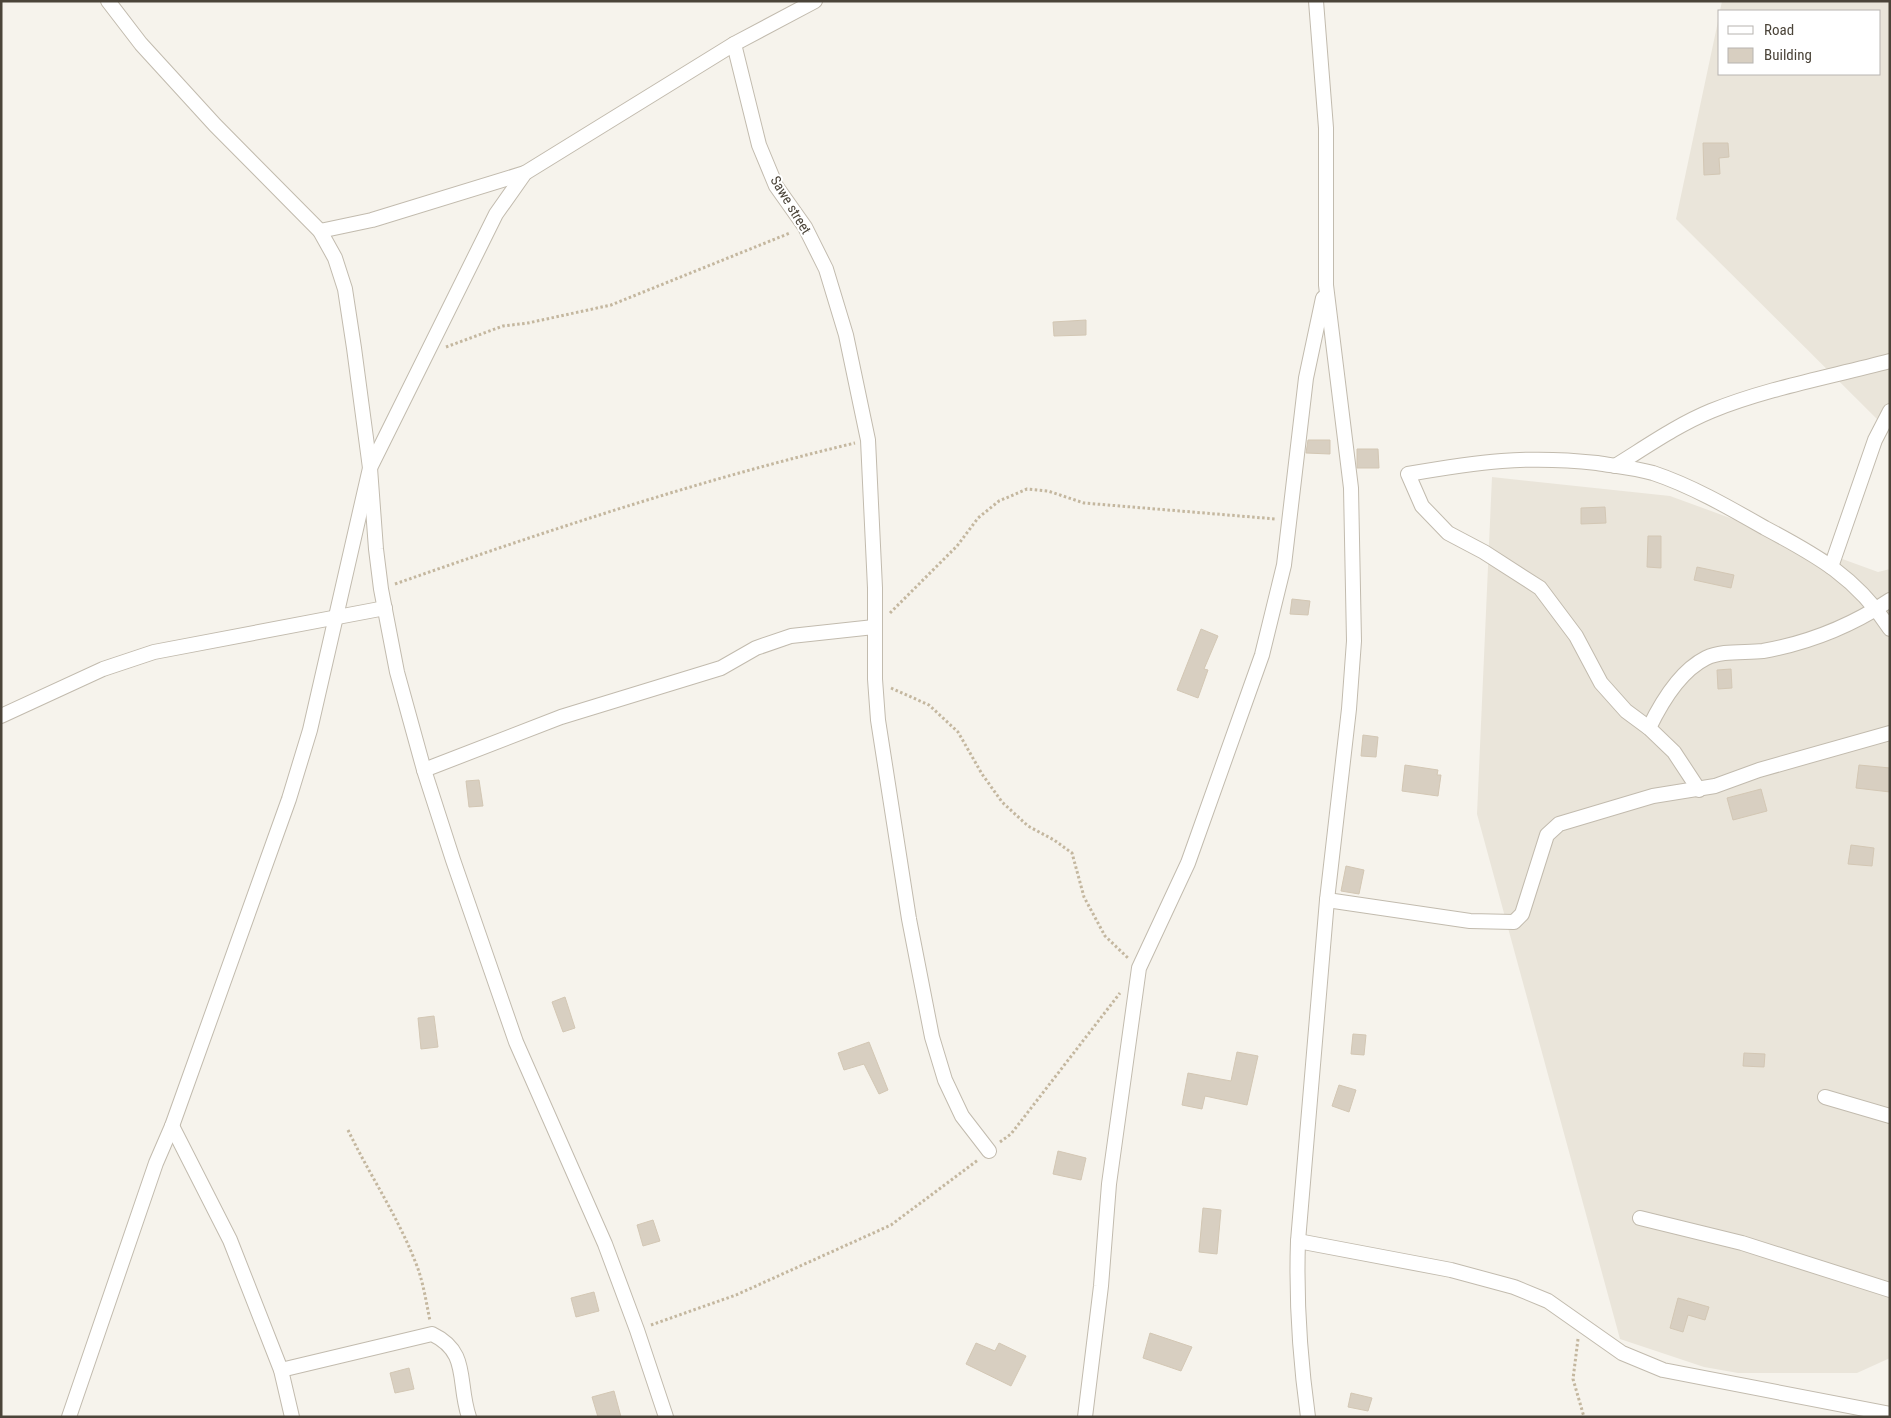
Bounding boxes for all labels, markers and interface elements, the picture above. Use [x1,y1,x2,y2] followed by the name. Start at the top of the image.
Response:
[1718,10,1881,75] legend
[1764,21,1794,39] text: Road
[1764,46,1812,64] text: Building
[767,173,815,237] street label: Sawe street

